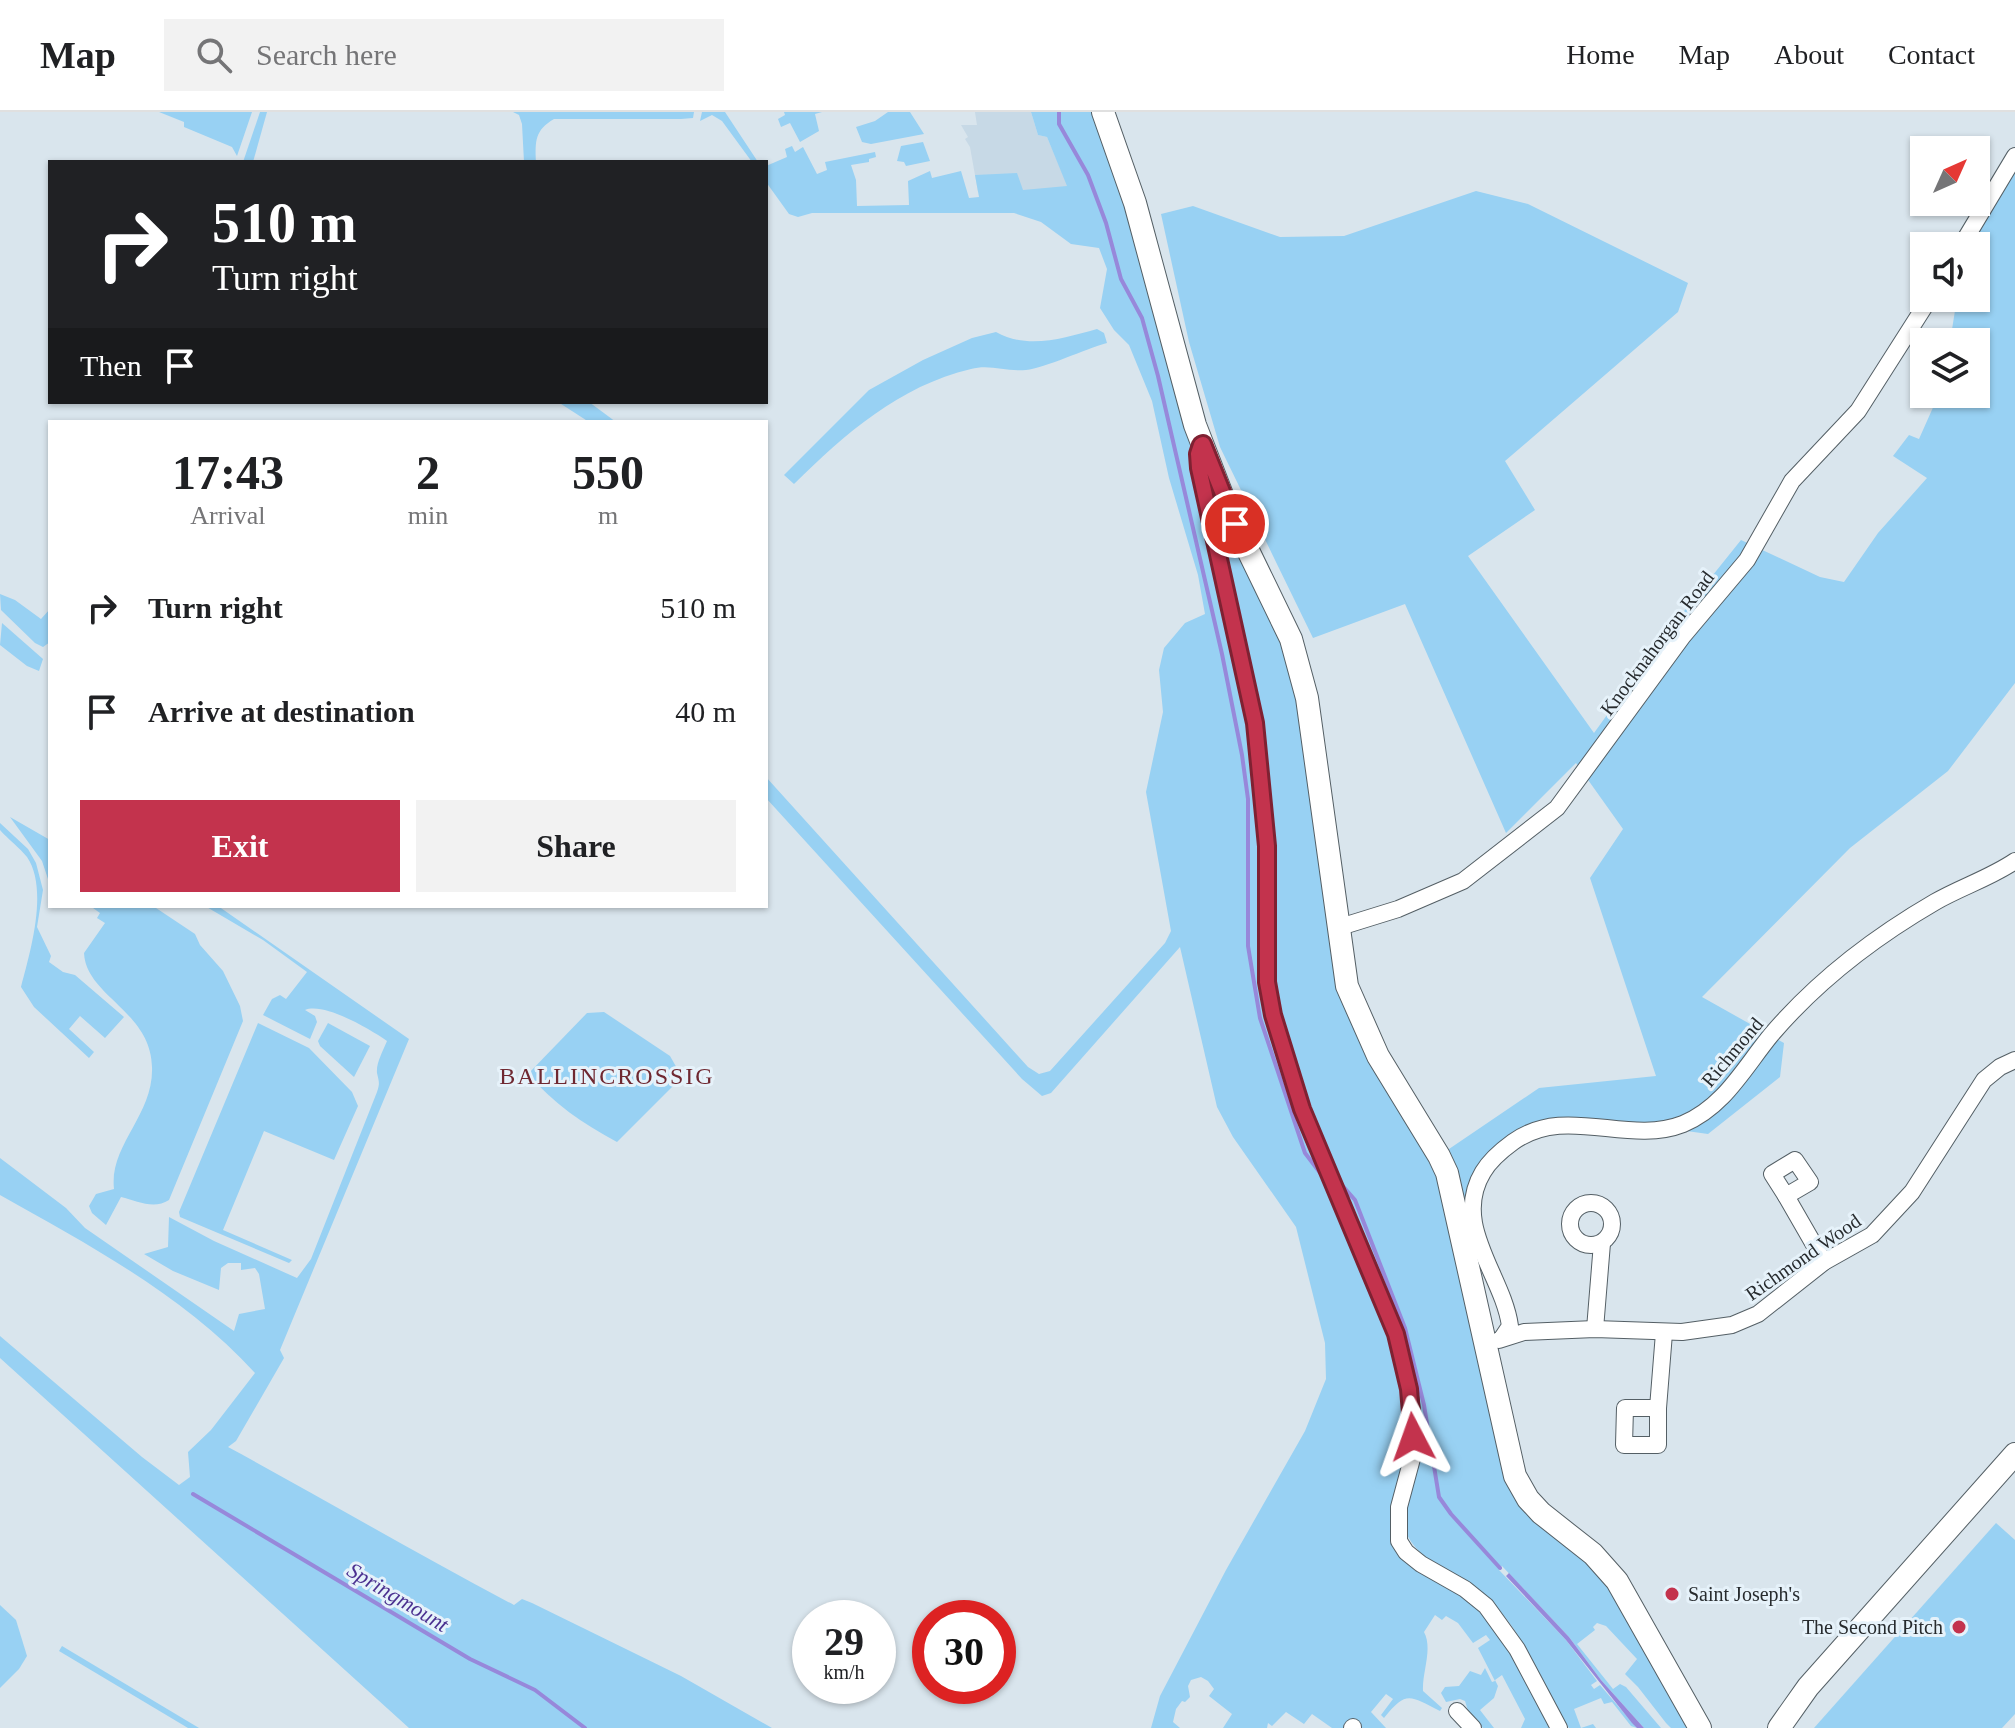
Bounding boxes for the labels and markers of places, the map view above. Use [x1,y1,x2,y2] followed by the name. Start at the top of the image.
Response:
[1201,490,1269,558] pin
[1688,1583,1800,1606] place label: Saint Joseph's
[1663,1585,1681,1603] marker: Saint Joseph's
[1802,1616,1943,1638] place label: The Second Pitch
[1950,1618,1968,1636] marker: The Second Pitch

